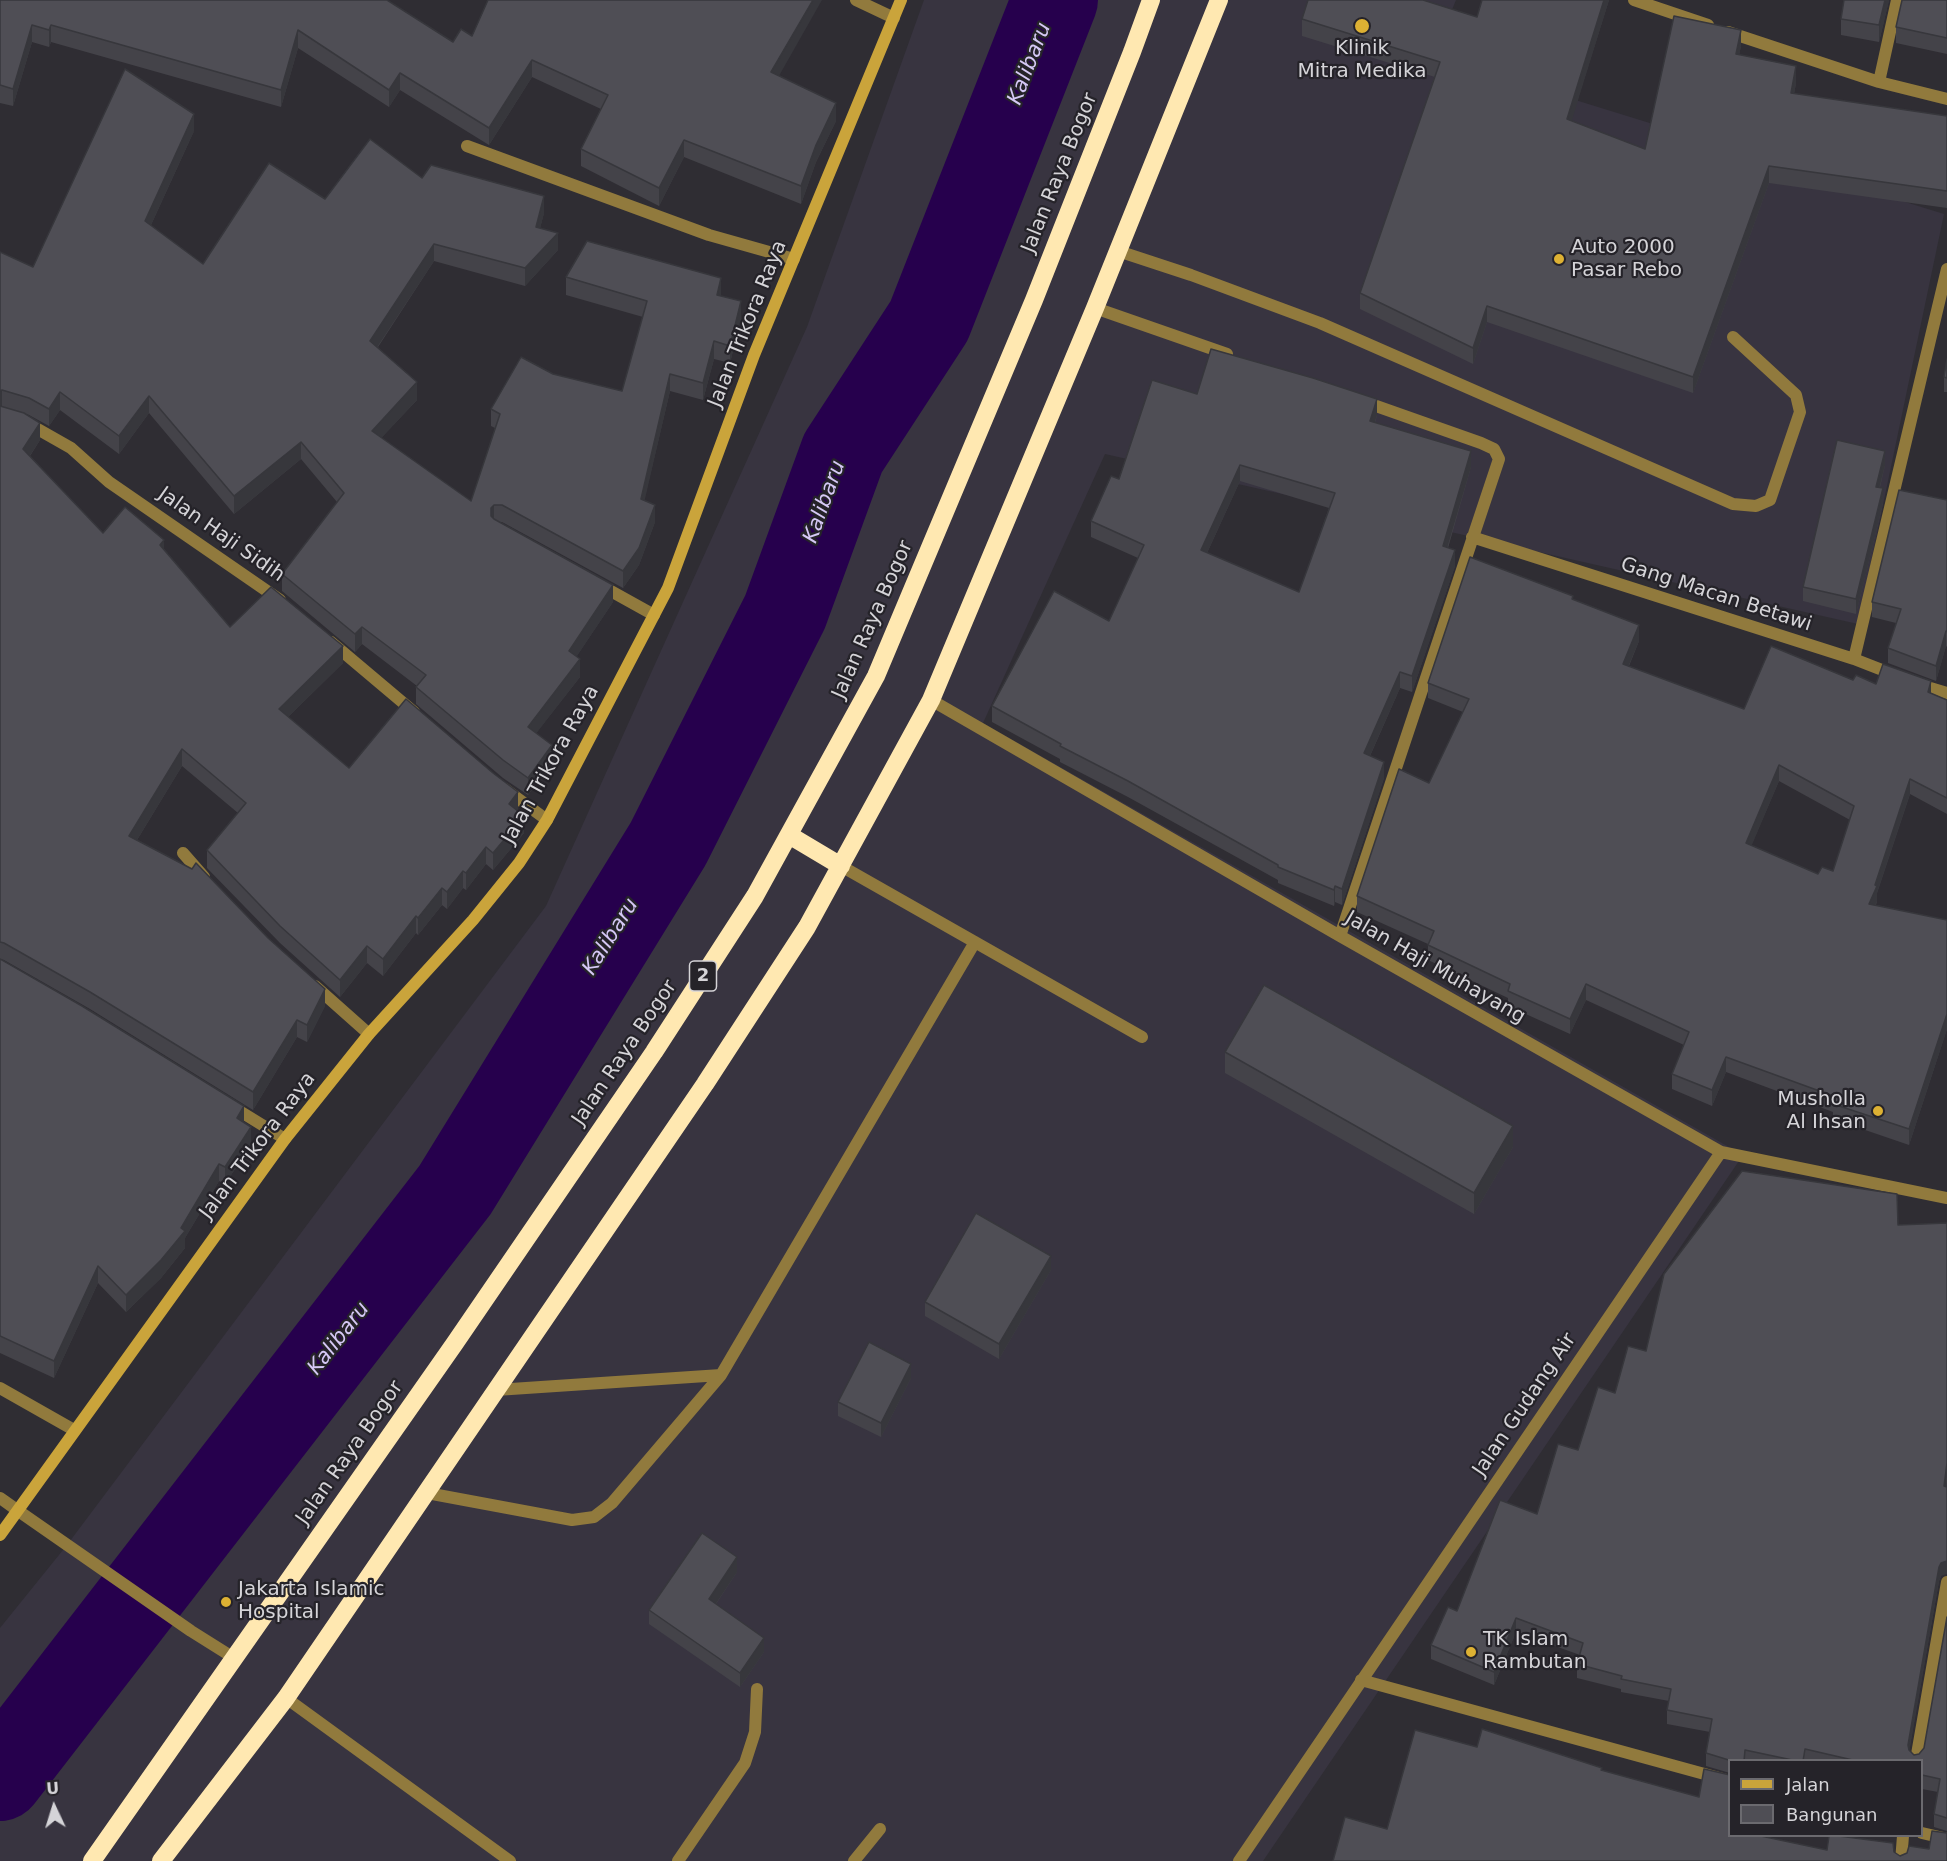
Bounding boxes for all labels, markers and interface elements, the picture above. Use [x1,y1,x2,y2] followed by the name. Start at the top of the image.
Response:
[1353,17,1371,35] marker: Klinik Mitra Medika
[1003,19,1057,109] water label: Kalibaru
[1298,37,1426,84] place label: Klinik Mitra Medika
[1017,90,1103,256] street label: Jalan Raya Bogor
[1571,236,1682,283] place label: Auto 2000 Pasar Rebo
[704,237,792,411] street label: Jalan Trikora Raya
[1552,252,1566,266] marker: Auto 2000 Pasar Rebo
[799,457,851,547] water label: Kalibaru
[153,482,289,588] street label: Jalan Haji Sidih
[827,537,919,703] street label: Jalan Raya Bogor
[1618,553,1814,637] street label: Gang Macan Betawi
[497,681,605,849] street label: Jalan Trikora Raya
[578,894,644,980] water label: Kalibaru
[1341,907,1529,1029] street label: Jalan Haji Muhayang
[690,961,716,991] road number: 2
[567,976,683,1130] street label: Jalan Raya Bogor
[195,1068,321,1224] street label: Jalan Trikora Raya
[1777,1088,1866,1135] place label: Musholla Al Ihsan
[1871,1104,1885,1118] marker: Musholla Al Ihsan
[303,1297,375,1381] water label: Kalibaru
[1468,1329,1582,1481] street label: Jalan Gudang Air
[291,1376,409,1530] street label: Jalan Raya Bogor
[238,1578,384,1625] place label: Jakarta Islamic Hospital
[219,1595,233,1609] marker: Jakarta Islamic Hospital
[1483,1628,1586,1675] place label: TK Islam Rambutan
[1464,1645,1478,1659] marker: TK Islam Rambutan
[1728,1759,1923,1837] legend
[1786,1774,1830,1795] text: Jalan
[24,1777,84,1837] north arrow
[46,1779,60,1798] text: U
[1786,1804,1877,1825] text: Bangunan

